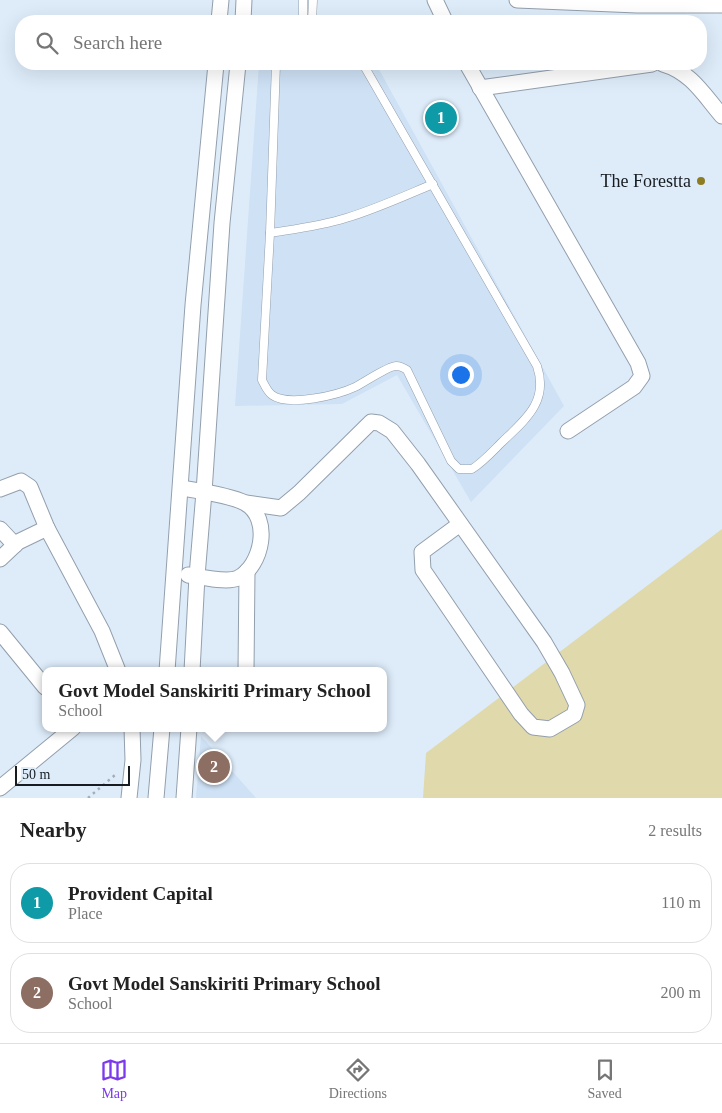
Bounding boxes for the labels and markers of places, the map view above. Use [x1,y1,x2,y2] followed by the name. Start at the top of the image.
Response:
[425,99,457,137] pin: 1
[601,171,691,191] place label: The Forestta
[695,175,707,187] marker: The Forestta
[198,748,230,786] pin: 2

